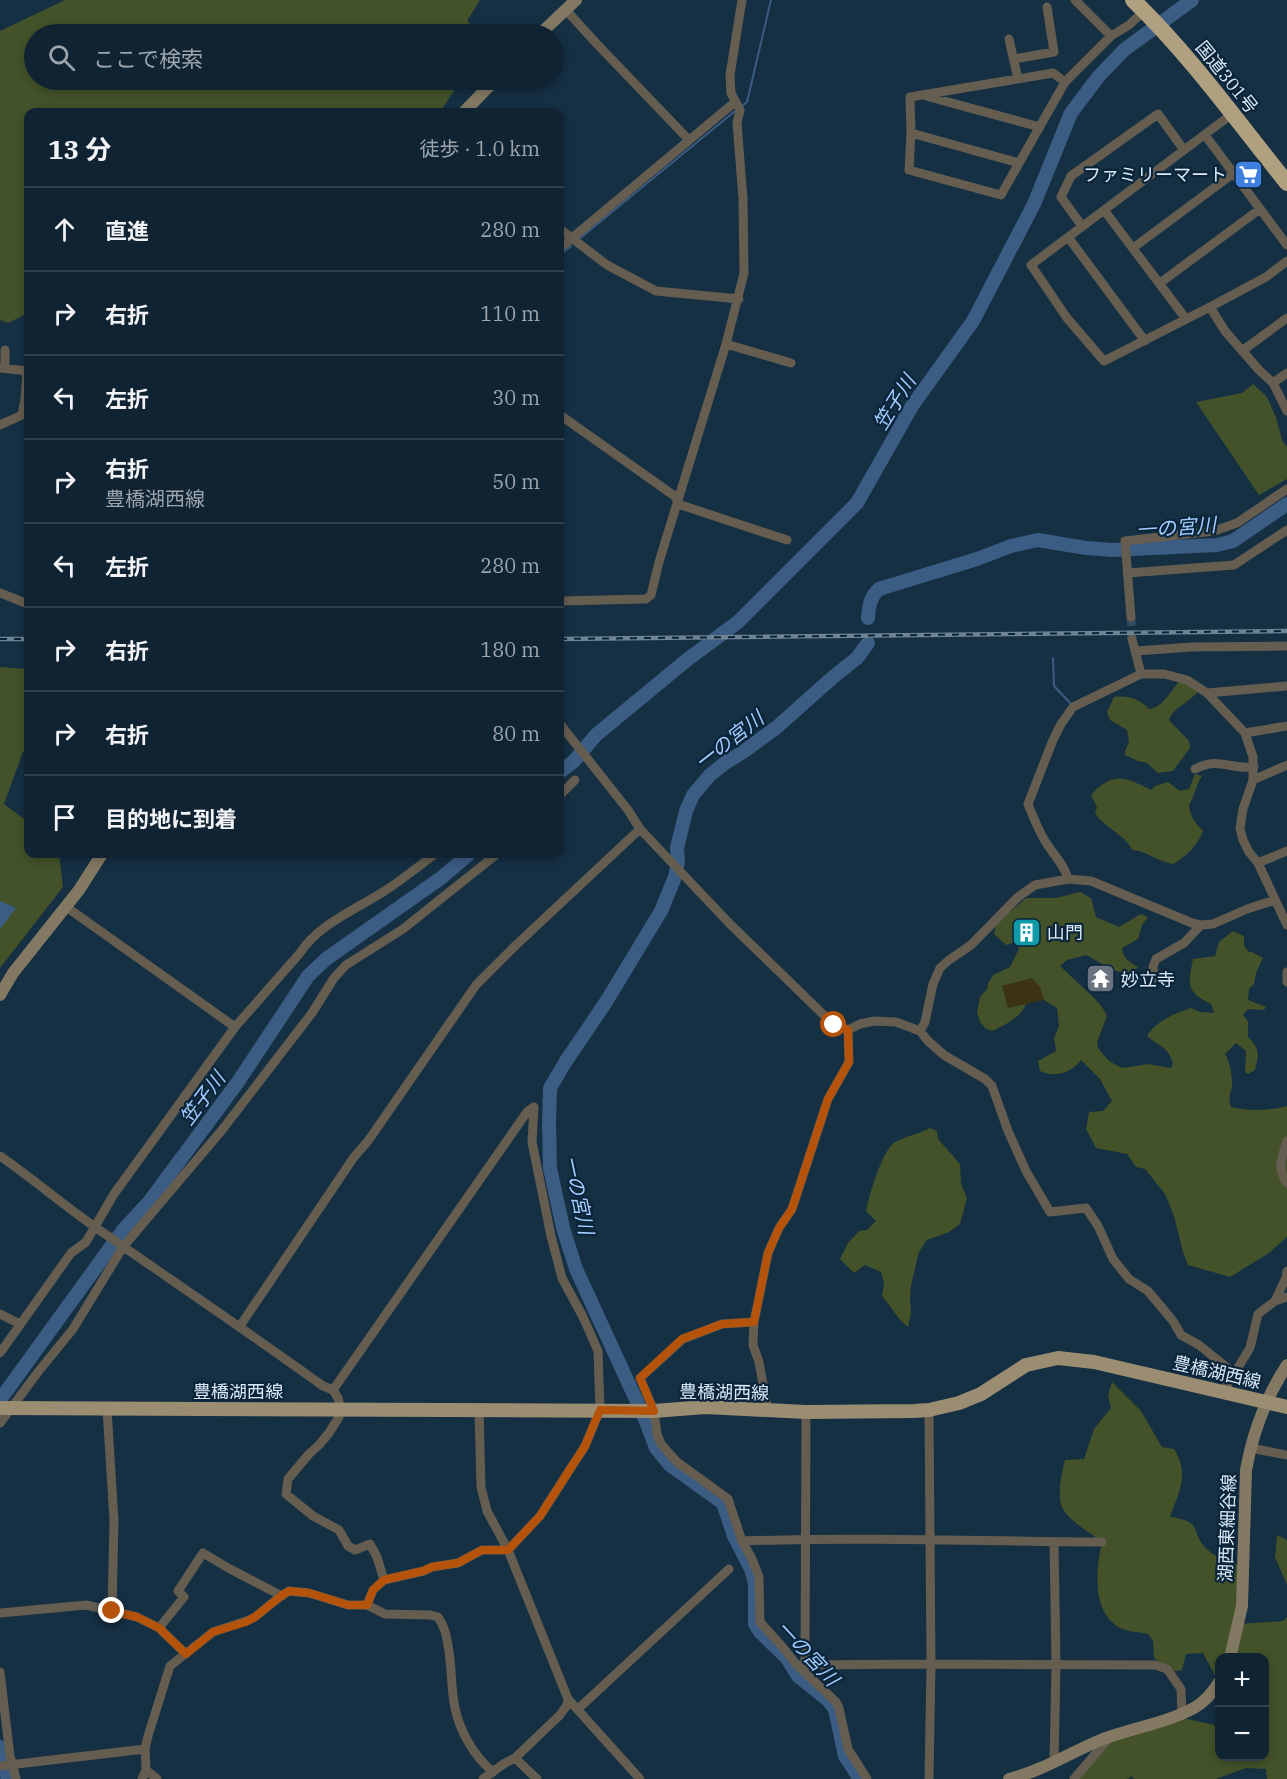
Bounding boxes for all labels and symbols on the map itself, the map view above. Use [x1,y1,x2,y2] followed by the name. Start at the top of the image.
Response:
[1191,36,1263,118] street label: 国道301号
[1232,158,1264,190] supermarket icon: ファミリーマート
[1083,163,1227,186] place label: ファミリーマート
[867,368,922,435] water label: 笠子川
[1135,511,1219,543] water label: 一の宮川
[689,704,770,775] water label: 一の宮川
[1010,916,1042,948] building icon: 山門
[1047,921,1083,944] place label: 山門
[1084,963,1116,995] temple icon: 妙立寺
[1121,968,1175,991] place label: 妙立寺
[820,1011,846,1037] route start
[173,1064,232,1130] water label: 笠子川
[557,1153,601,1239] water label: 一の宮川
[1171,1351,1263,1393] street label: 豊橋湖西線
[193,1380,283,1403] street label: 豊橋湖西線
[679,1380,769,1404] street label: 豊橋湖西線
[1214,1474,1240,1582] street label: 湖西東細谷線
[98,1597,124,1623] route end
[771,1615,847,1693] water label: 一の宮川

